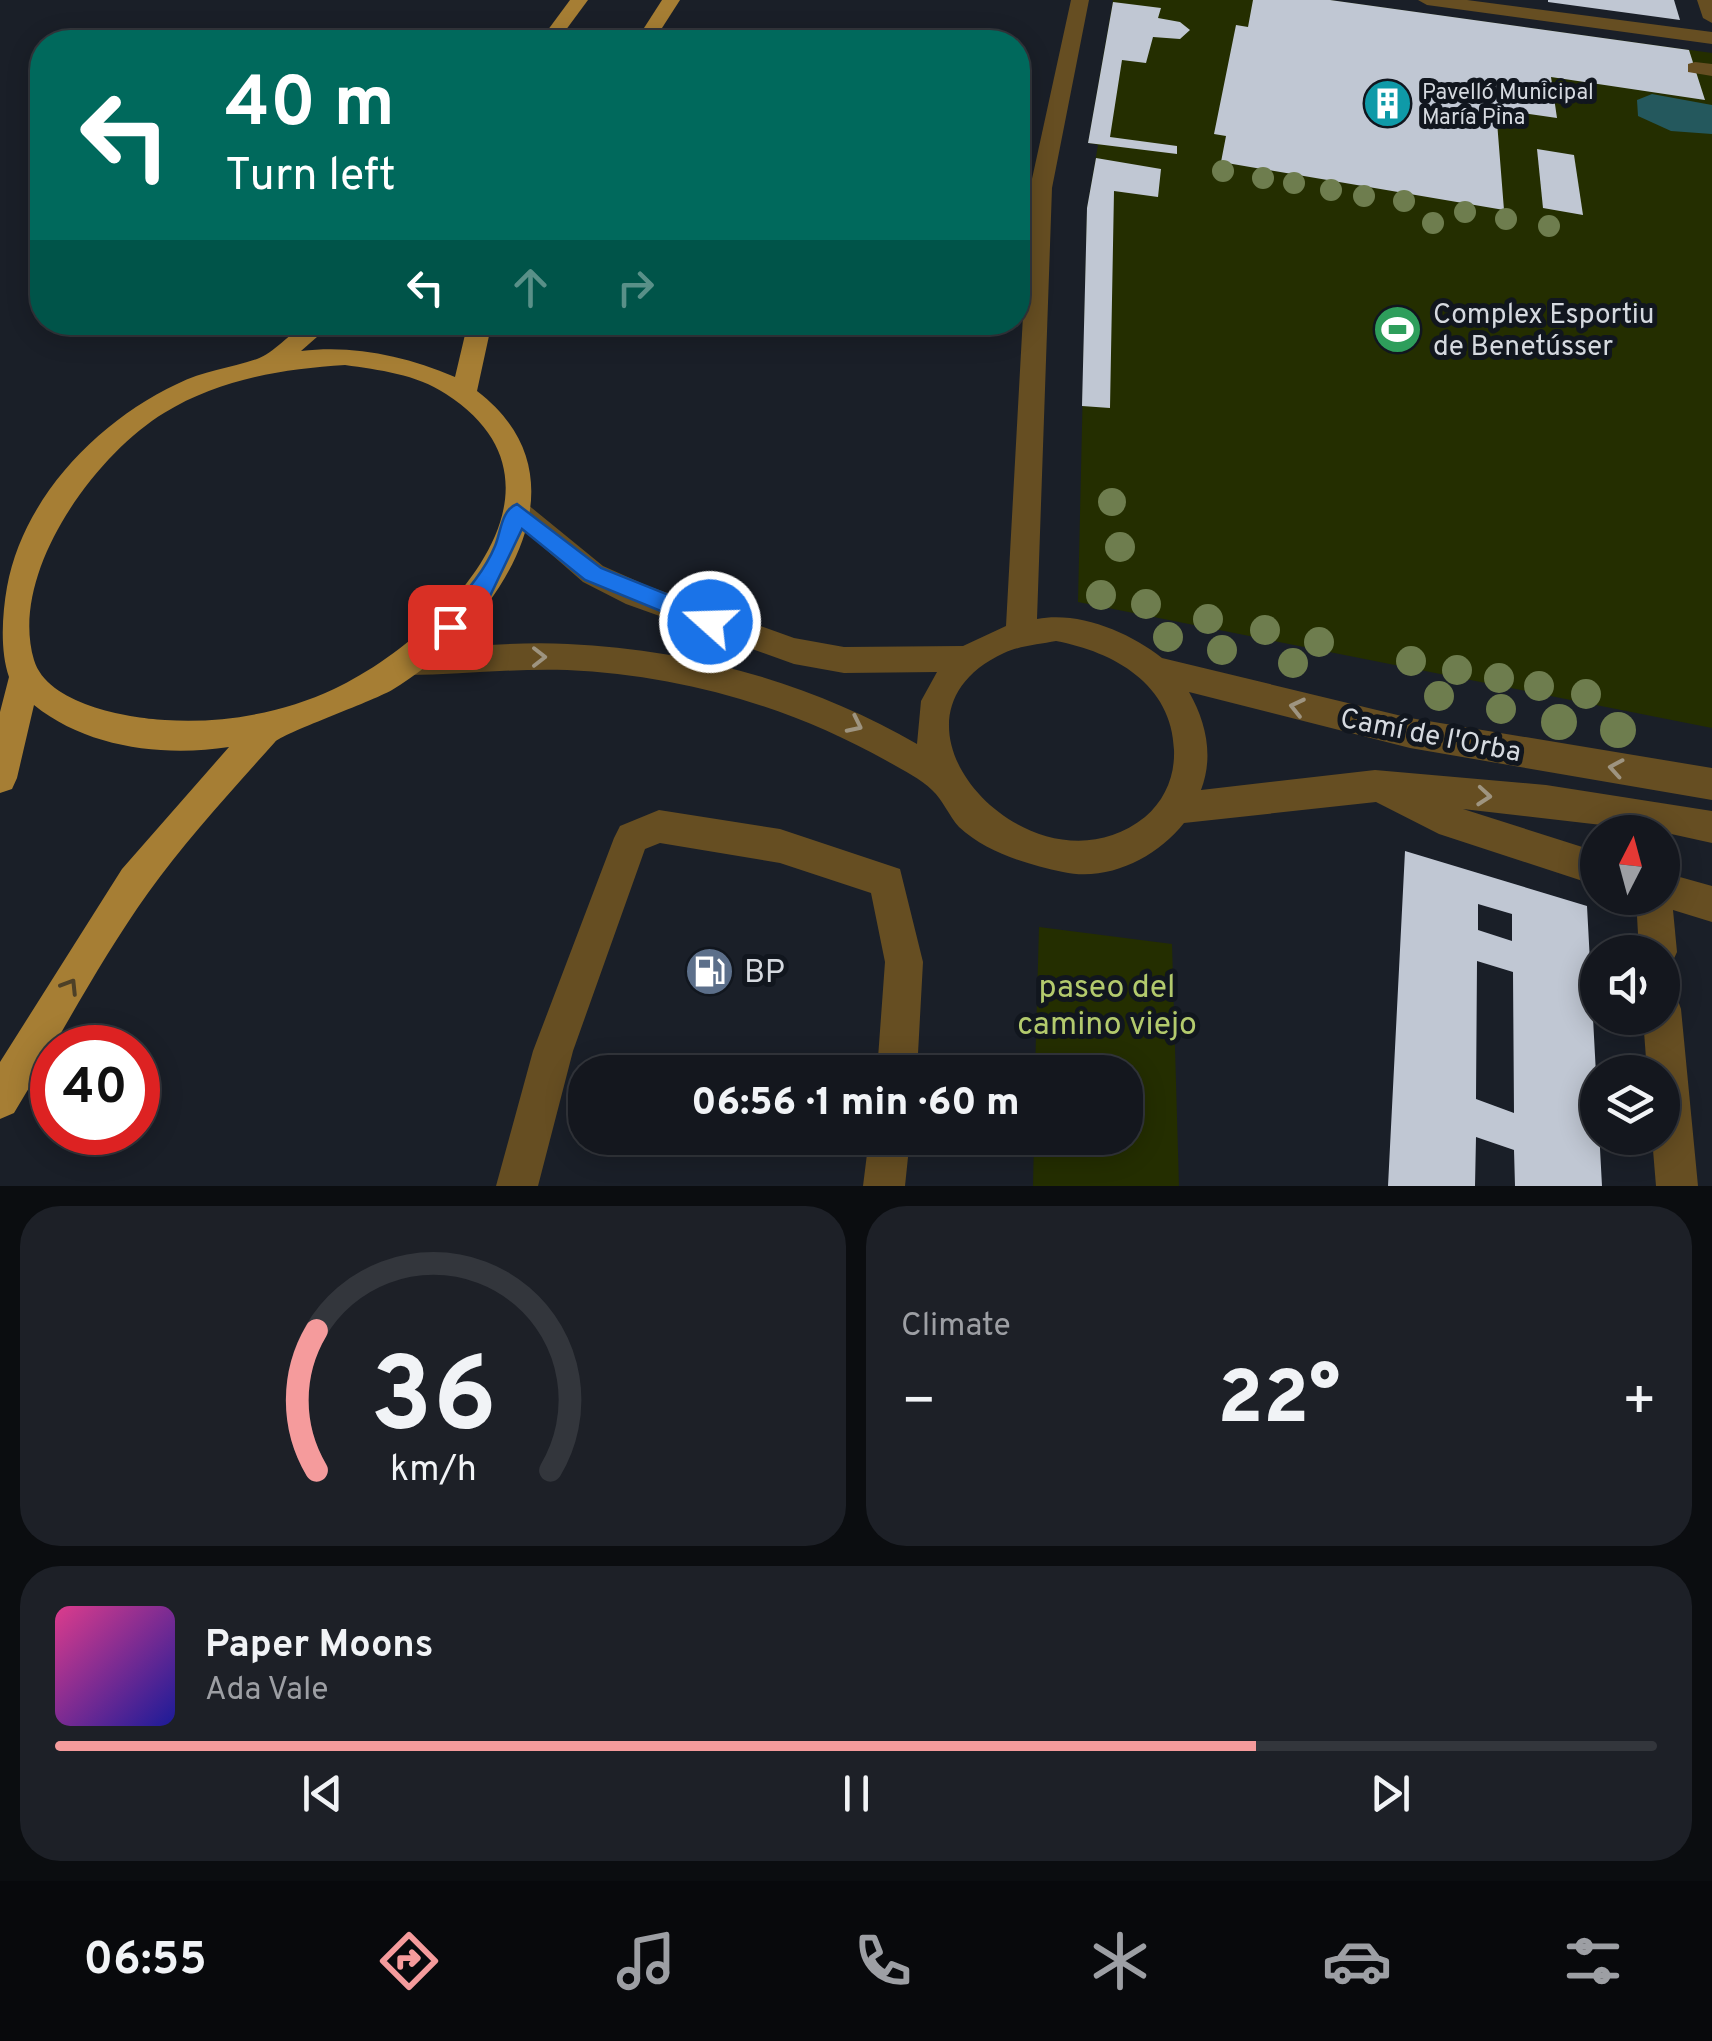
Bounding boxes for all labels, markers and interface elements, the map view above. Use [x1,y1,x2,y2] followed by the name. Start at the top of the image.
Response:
[225,62,395,151] text: 40 m
[60,70,190,200] icon: left
[1361,78,1413,130] building icon: Pavelló Municipal María Pina
[1422,80,1594,132] place label: Pavelló Municipal María Pina
[225,149,396,206] text: Turn left
[398,260,453,315] icon: left
[503,260,558,315] icon: ahead
[608,260,663,315] icon: right
[1433,298,1655,366] place label: Complex Esportiu de Benetússer
[1372,303,1424,355] sports icon: Complex Esportiu de Benetússer
[658,570,762,674] position arrow
[408,585,493,670] pin
[423,600,478,655] icon: arrive
[532,646,548,668] one-way arrow
[1289,697,1306,718] one-way arrow
[1337,702,1524,772] street label: Camí de l'Orba
[845,713,863,733] one-way arrow
[1608,758,1624,779] one-way arrow
[1477,784,1493,806] one-way arrow
[1580,815,1680,915] north arrow
[1580,815,1680,1155] map controls
[1580,935,1680,1035] button: sound
[683,945,735,997] fuel station icon: BP
[744,954,785,994] place label: BP
[1017,969,1197,1046] park label: paseo del camino viejo
[57,979,76,997] one-way arrow
[30,1025,160,1155] speed limit sign: 40
[1580,1055,1680,1155] button: layers
[691,1080,1020,1129] text: 06:56 · 1 min · 60 m
[901,1307,1011,1347] text: Climate
[370,1336,496,1468] text: 36
[1217,1355,1341,1450] text: 22°
[901,1369,936,1439] text: −
[1622,1369,1657,1439] text: +
[390,1448,476,1494] text: km/h
[205,1622,434,1671] text: Paper Moons
[205,1671,329,1711] text: Ada Vale
[295,1766,350,1821] icon: previous
[829,1766,884,1821] icon: pause
[1363,1766,1418,1821] icon: next
[374,1926,444,1996] icon: directions
[611,1926,681,1996] icon: music
[848,1926,918,1996] icon: phone
[1085,1926,1155,1996] icon: climate
[1322,1926,1392,1996] icon: car
[1558,1926,1628,1996] icon: filters
[83,1933,207,1990] text: 06:55

